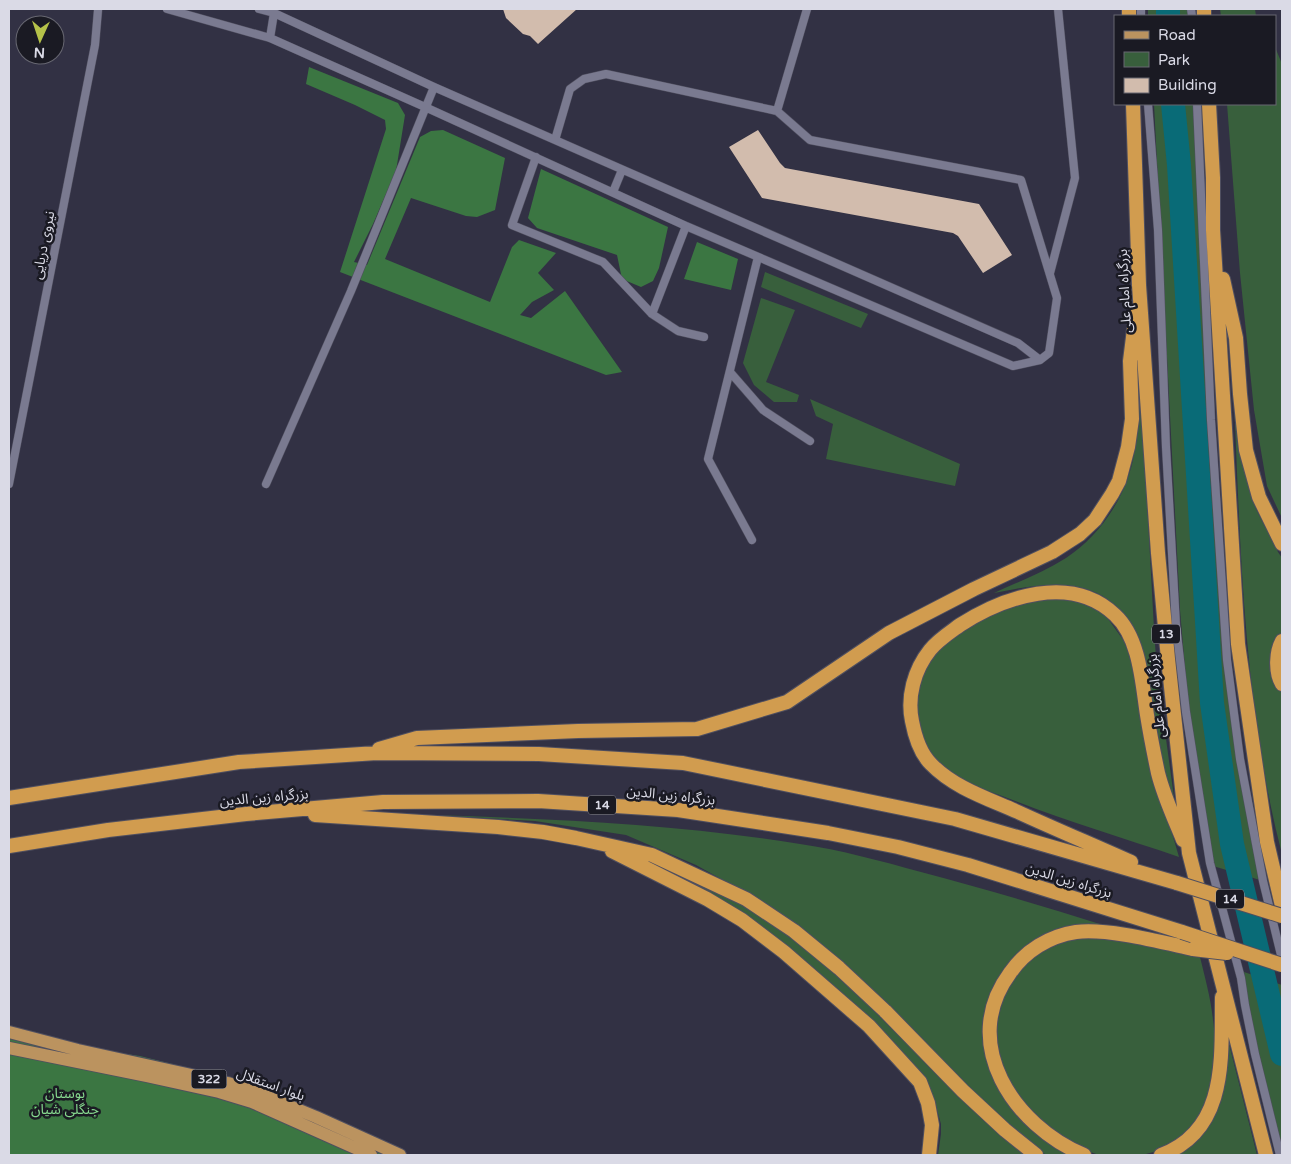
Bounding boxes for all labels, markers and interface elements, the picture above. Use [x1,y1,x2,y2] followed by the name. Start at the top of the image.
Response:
[15,15,65,65] north arrow
[1114,15,1276,105] legend
[1158,26,1196,44] text: Road
[33,44,45,61] text: N
[1158,51,1190,69] text: Park
[1158,76,1217,94] text: Building
[29,209,58,281] street label: نیروی دریایی
[1114,248,1137,333] street label: بزرگراه امام علی
[1152,624,1180,644] road number: 13
[1144,653,1171,739] street label: بزرگراه امام علی
[626,782,716,809] street label: بزرگراه زین الدین
[219,785,309,810] street label: بزرگراه زین الدین
[588,796,616,814] road number: 14
[1024,859,1114,902] street label: بزرگراه زین الدین
[1216,890,1244,909] road number: 14
[234,1064,307,1105] street label: بلوار استقلال
[192,1070,226,1088] road number: 322
[31,1085,99,1118] park label: بوستان جنگلی شیان

